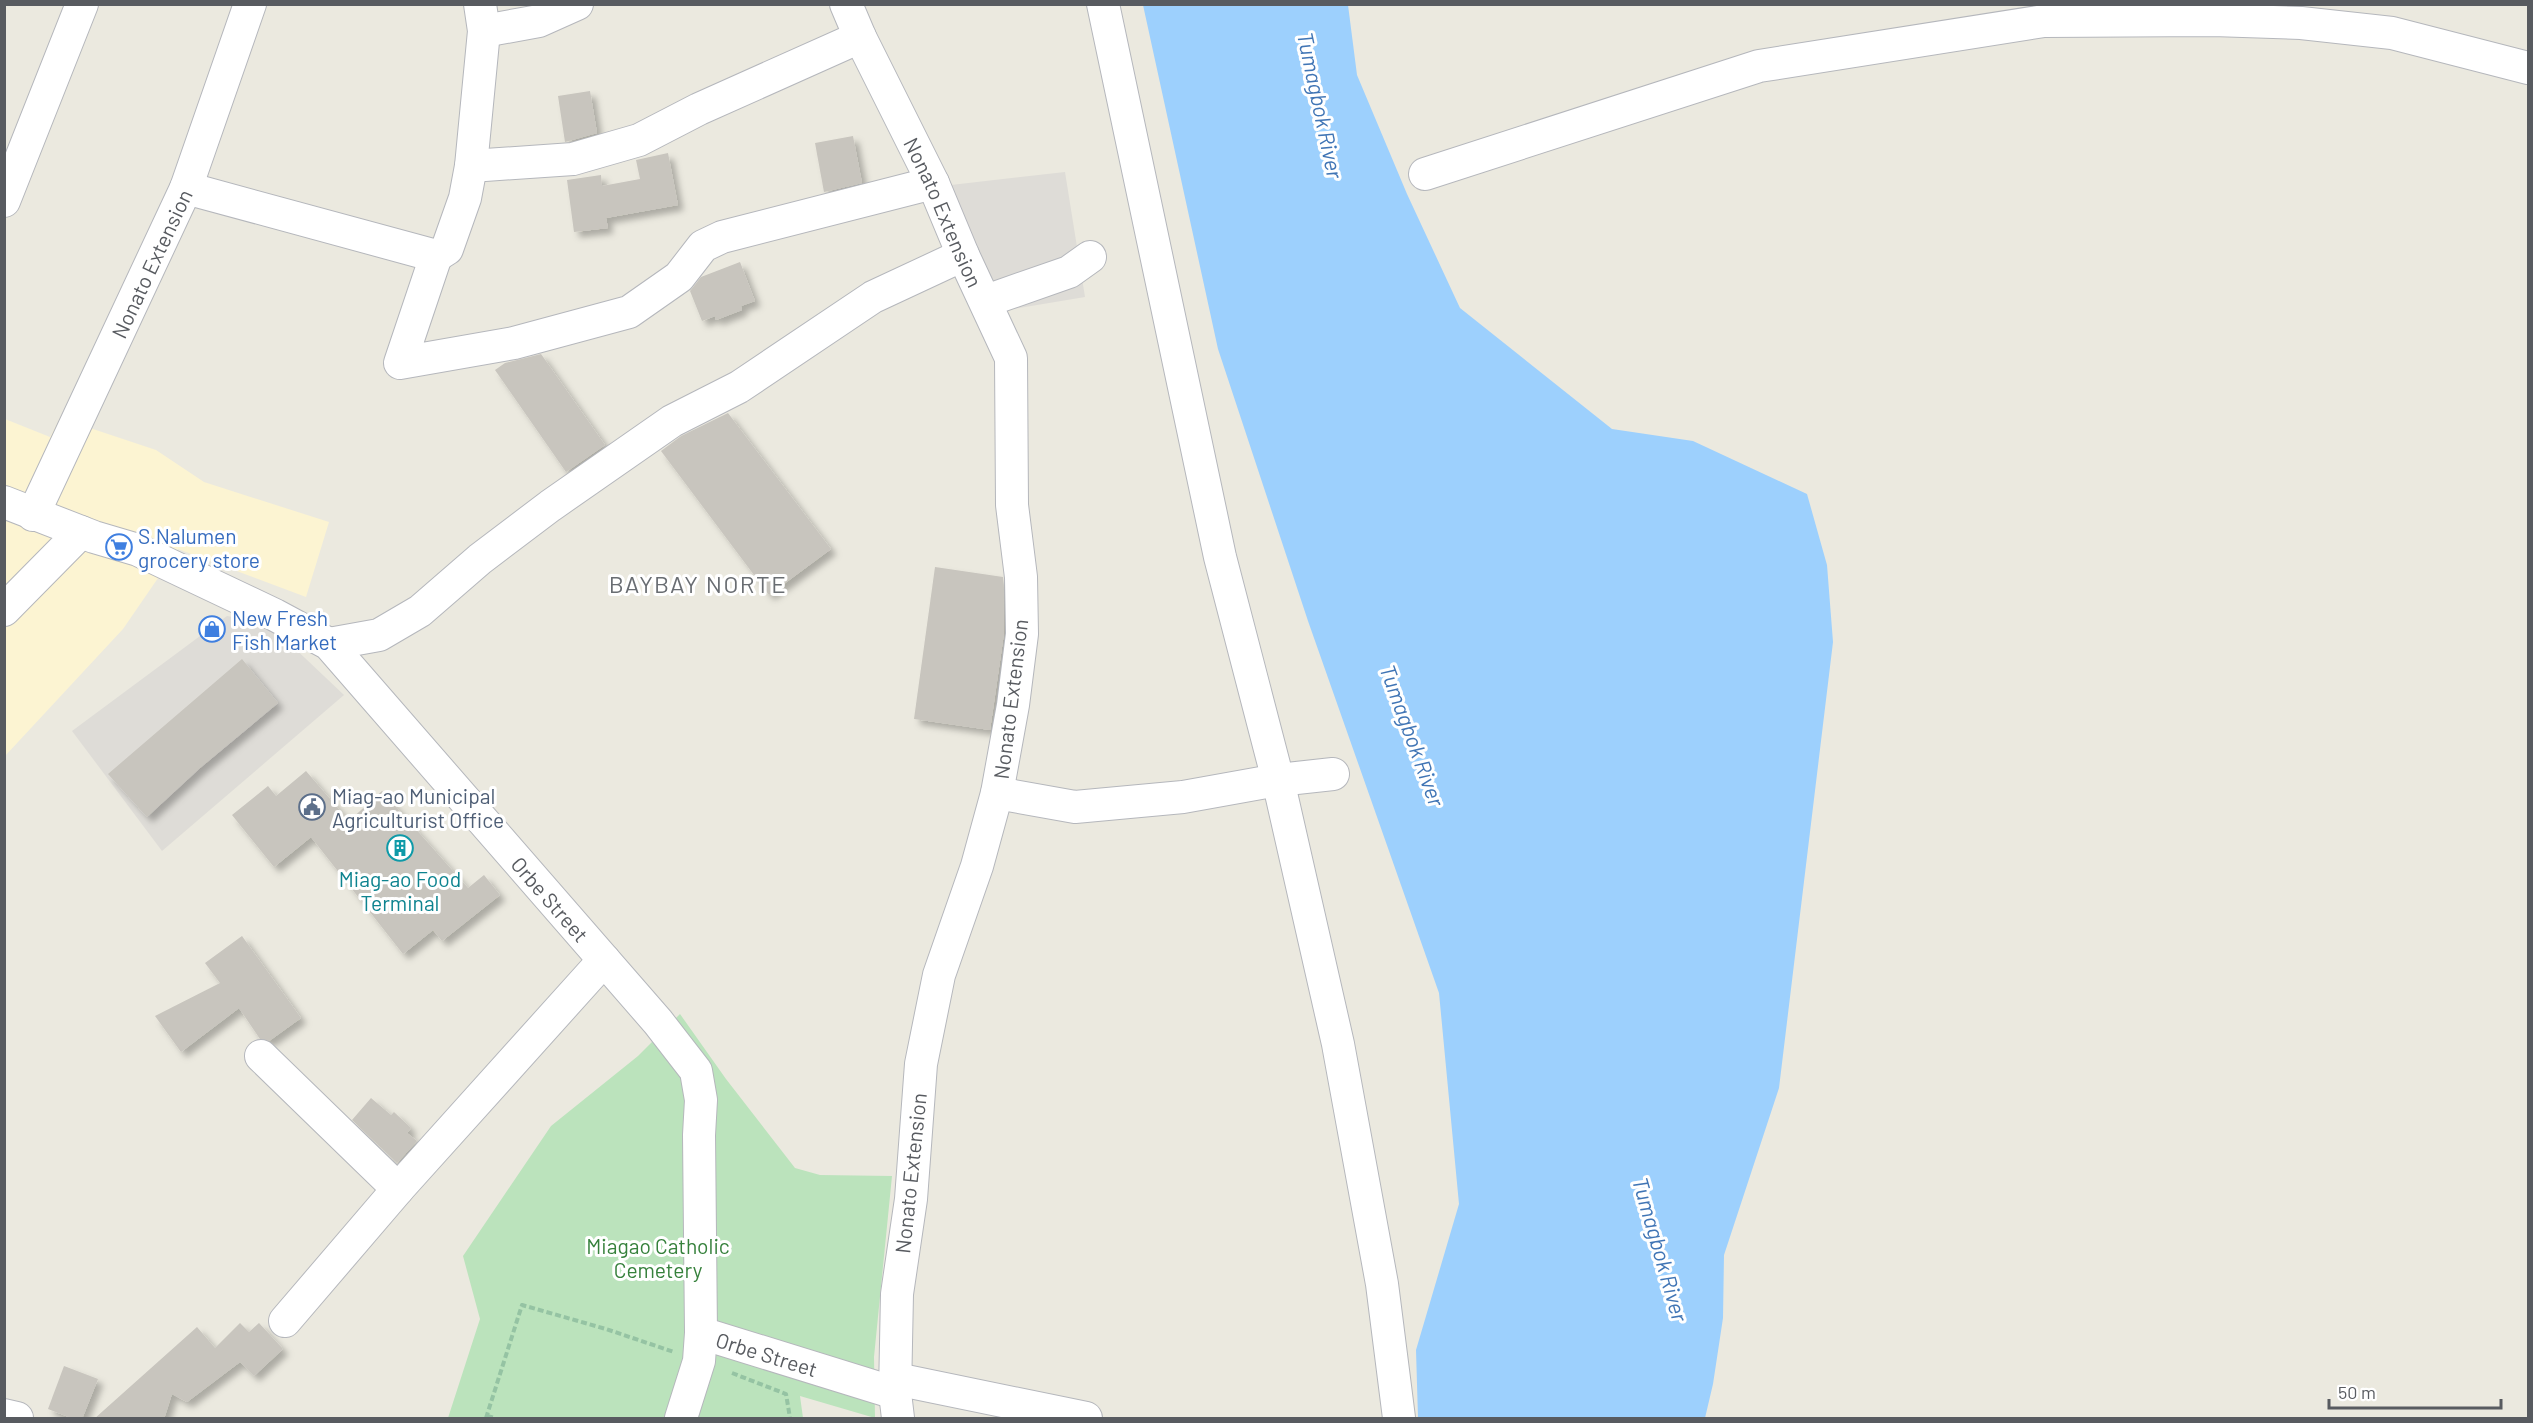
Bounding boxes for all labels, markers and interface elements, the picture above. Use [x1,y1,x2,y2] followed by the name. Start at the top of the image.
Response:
[1293,29,1349,182] water label: Tumagbok River
[900,133,989,291] street label: Nonato Extension
[105,185,196,342] street label: Nonato Extension
[138,523,260,572] place label: S.Nalumen grocery store
[104,532,134,562] supermarket icon: S.Nalumen grocery store
[609,569,787,598] district label: BAYBAY NORTE
[232,605,337,654] place label: New Fresh Fish Market
[197,614,227,644] shop icon: New Fresh Fish Market
[988,617,1032,781] street label: Nonato Extension
[1375,661,1451,811] water label: Tumagbok River
[332,783,504,832] place label: Miag-ao Municipal Agriculturist Office
[297,792,327,822] public building icon: Miag-ao Municipal Agriculturist Office
[385,833,415,863] building icon: Miag-ao Food Terminal
[507,851,594,946] street label: Orbe Street
[339,866,461,915] place label: Miag-ao Food Terminal
[889,1091,931,1255] street label: Nonato Extension
[1628,1174,1694,1325] water label: Tumagbok River
[586,1233,730,1282] park label: Miagao Catholic Cemetery
[713,1326,821,1381] street label: Orbe Street
[2329,1372,2502,1410] scale bar
[2338,1381,2376,1403] text: 50 m

